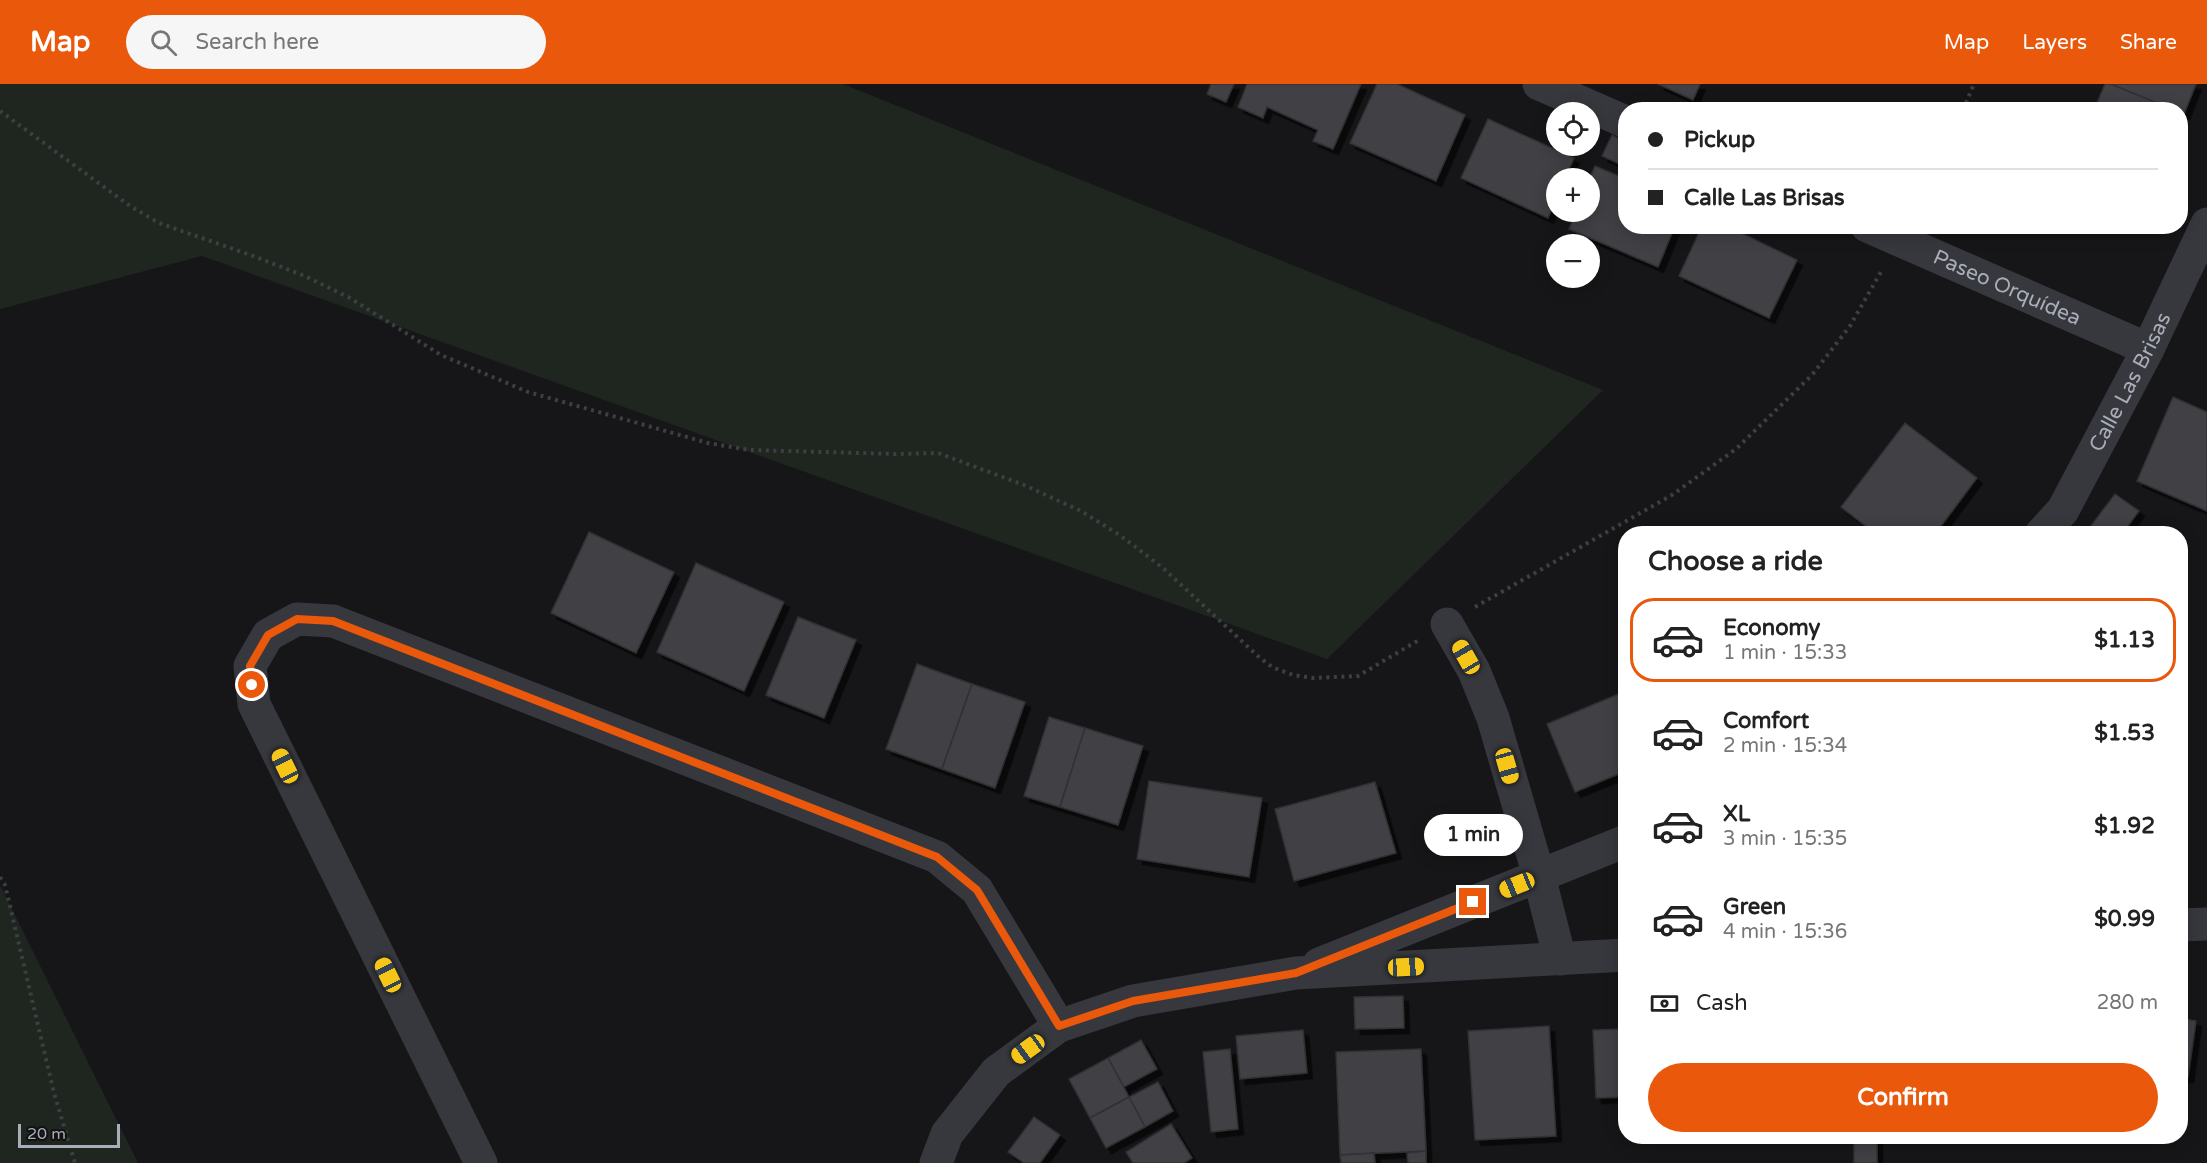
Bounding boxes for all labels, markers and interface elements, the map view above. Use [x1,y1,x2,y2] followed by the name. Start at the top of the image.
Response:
[126,15,546,69] search box
[30,25,90,59] text: Map
[147,26,180,59] icon: search
[195,29,319,55] text: Search here
[1944,30,1989,55] text: Map
[2022,30,2087,55] text: Layers
[2120,30,2177,55] text: Share
[1546,102,1600,288] map controls
[1546,102,1600,156] button: locate
[1684,127,1755,153] text: Pickup
[1546,168,1600,222] button: +
[1684,185,1845,211] text: Calle Las Brisas
[1546,234,1600,288] button: −
[1929,245,2085,331] street label: Paseo Orquídea
[2084,309,2176,456] street label: Calle Las Brisas
[1648,545,1823,578] text: Choose a ride
[1651,613,1705,667] icon: car
[1723,615,1820,641] text: Economy
[2094,627,2155,653] text: $1.13
[1449,637,1483,677] car
[1723,641,1847,665] text: 1 min · 15:33
[238,671,265,698] route start
[1651,706,1705,760] icon: car
[1723,708,1809,734] text: Comfort
[2094,720,2155,746] text: $1.53
[1723,734,1847,758] text: 2 min · 15:34
[269,746,301,786] car
[1493,746,1521,786] car
[1651,799,1705,853] icon: car
[1723,801,1750,827] text: XL
[2094,813,2155,839] text: $1.92
[1424,815,1522,857] callout: 1 min
[1447,823,1500,847] text: 1 min
[1723,827,1847,851] text: 3 min · 15:35
[1497,870,1537,900] car
[1459,888,1486,915] route end
[1651,892,1705,946] icon: car
[1723,894,1786,920] text: Green
[2094,906,2155,932] text: $0.99
[1723,920,1847,944] text: 4 min · 15:36
[372,955,404,995] car
[1388,957,1424,977] car
[1648,987,1681,1020] icon: cash
[1696,990,1748,1016] text: Cash
[2097,991,2158,1015] text: 280 m
[1008,1031,1048,1067] car
[1648,1063,2158,1132] button: Confirm
[18,1121,120,1148] scale bar
[27,1124,66,1144] text: 20 m

